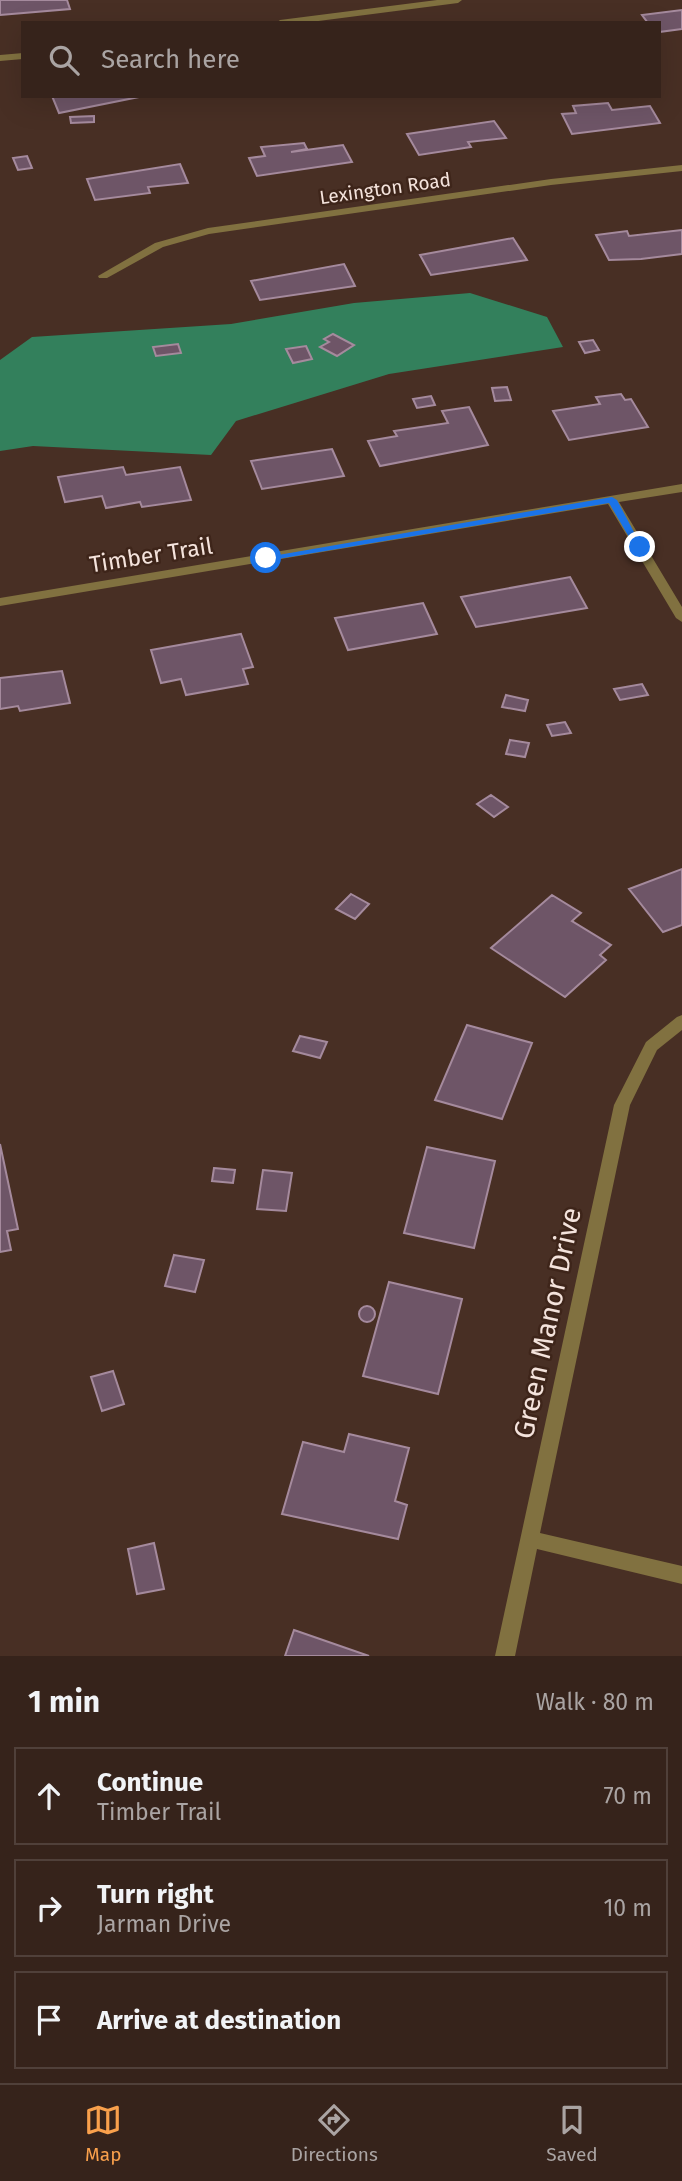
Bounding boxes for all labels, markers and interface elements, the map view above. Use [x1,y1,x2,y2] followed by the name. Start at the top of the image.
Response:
[21,21,661,98] search box
[45,41,83,79] icon: search
[101,44,240,75] text: Search here
[318,168,452,209] street label: Lexington Road
[87,531,215,579] street label: Timber Trail
[624,531,655,562] route end
[250,542,281,573] route start
[507,1204,588,1442] street label: Green Manor Drive
[28,1684,100,1720] text: 1 min
[536,1688,654,1716] text: Walk · 80 m
[97,1767,203,1798] text: Continue
[30,1777,68,1815] icon: ahead
[603,1782,652,1810] text: 70 m
[97,1798,221,1826] text: Timber Trail
[97,1879,214,1910] text: Turn right
[30,1889,68,1927] icon: right
[603,1894,652,1922] text: 10 m
[97,1910,231,1938] text: Jarman Drive
[30,2001,68,2039] icon: arrive
[97,2005,341,2036] text: Arrive at destination
[84,2101,122,2166] tab: Map
[291,2101,378,2166] tab: Directions
[546,2101,598,2166] tab: Saved

